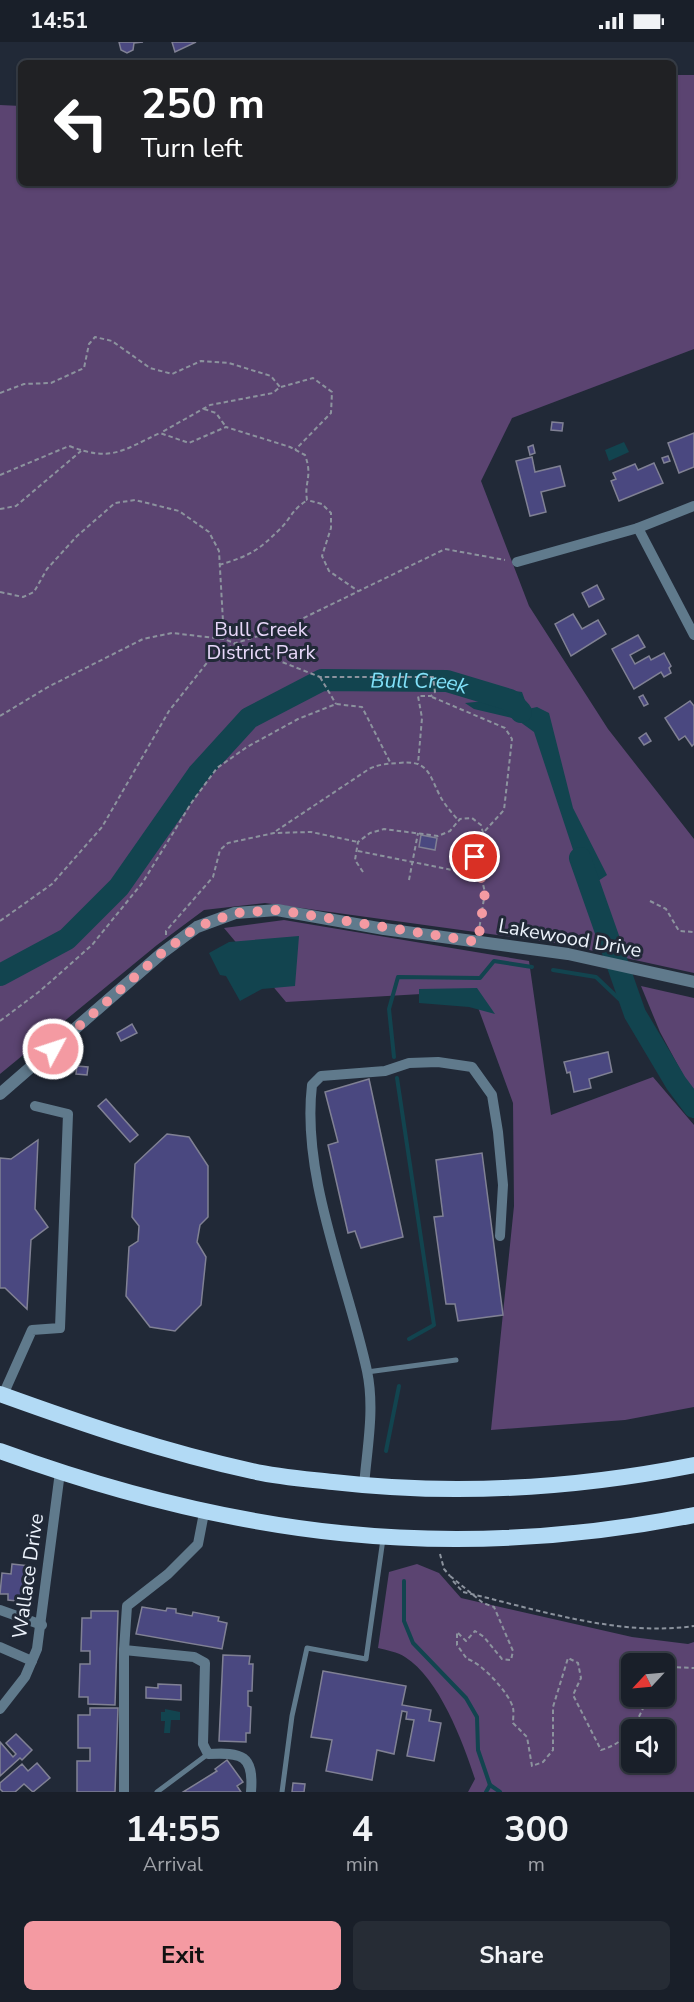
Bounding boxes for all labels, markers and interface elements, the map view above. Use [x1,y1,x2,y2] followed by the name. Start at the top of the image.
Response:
[30,6,88,36] text: 14:51
[141,76,265,133] text: 250 m
[42,84,120,162] icon: left
[141,130,242,167] text: Turn left
[206,616,317,666] park label: Bull Creek District Park
[370,666,472,701] water label: Bull Creek
[449,831,500,882] pin
[458,840,491,873] icon: arrive
[496,912,644,964] street label: Lakewood Drive
[21,1017,85,1081] position arrow
[6,1512,50,1640] street label: Wallace Drive
[621,1653,675,1707] north arrow
[621,1653,675,1773] map controls
[621,1719,675,1773] button: sound
[125,1805,221,1854] text: 14:55
[351,1805,373,1854] text: 4
[504,1805,569,1854] text: 300
[143,1851,203,1878] text: Arrival
[346,1851,379,1878] text: min
[528,1851,545,1878] text: m
[24,1921,341,1990] button: Exit
[353,1921,670,1990] button: Share

